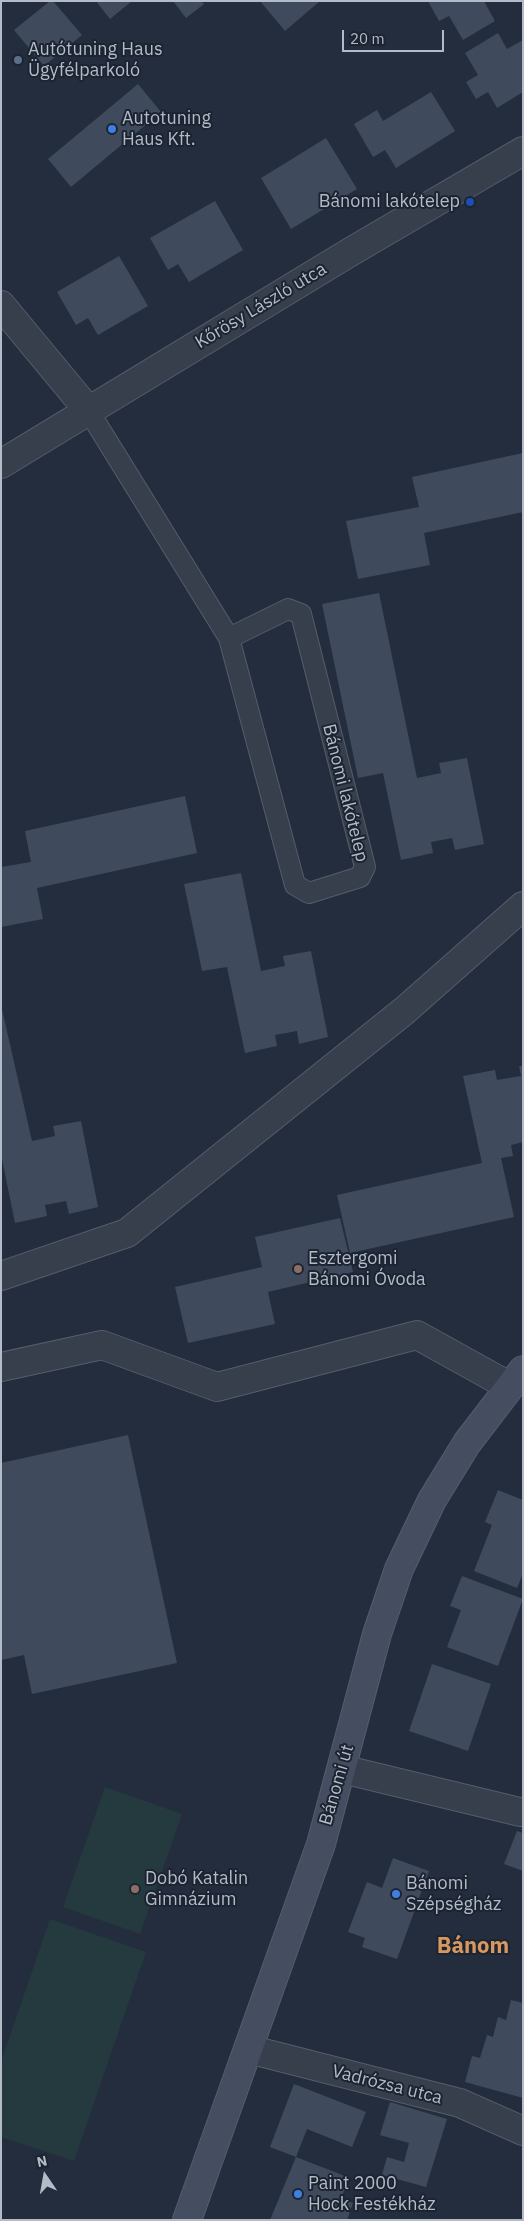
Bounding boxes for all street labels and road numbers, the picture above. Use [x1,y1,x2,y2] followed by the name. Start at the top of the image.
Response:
[191,258,331,354] street label: Kőrösy László utca
[317,722,373,864] street label: Bánomi lakótelep
[315,1742,359,1828] street label: Bánomi út
[330,2061,444,2109] street label: Vadrózsa utca

